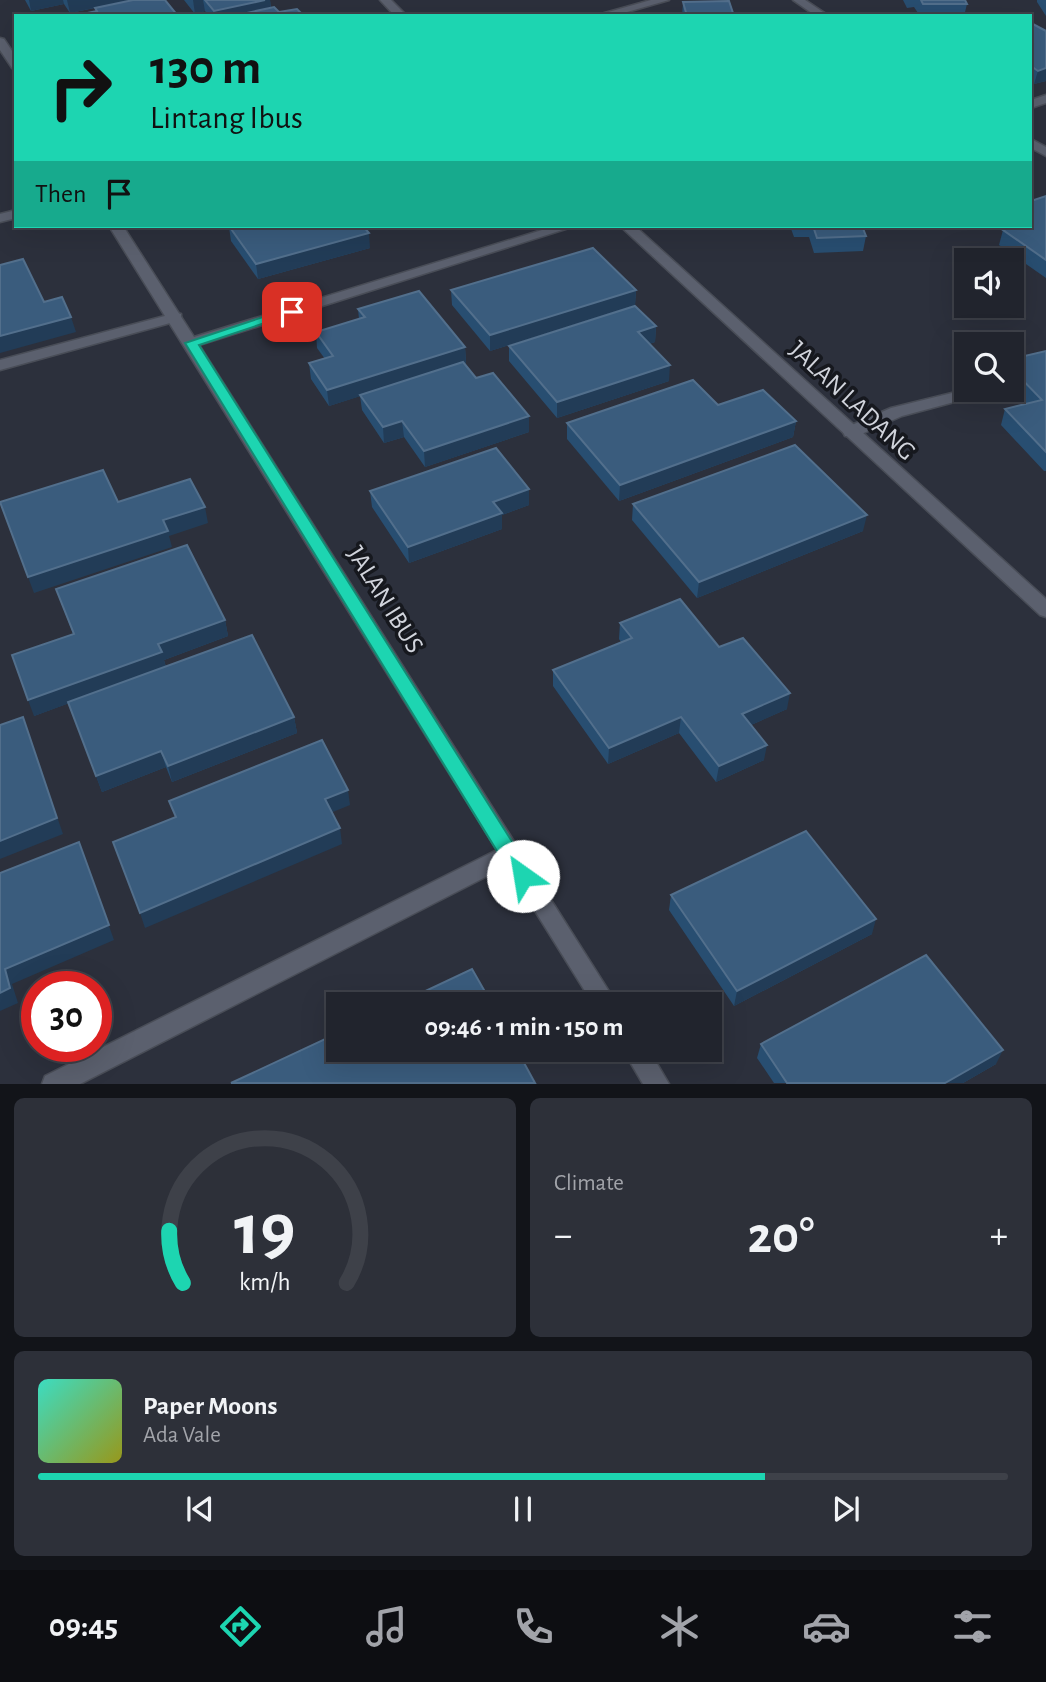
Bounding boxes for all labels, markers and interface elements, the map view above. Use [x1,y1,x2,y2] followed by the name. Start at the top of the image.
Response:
[35,42,126,133] icon: right
[150,44,261,93] text: 130 m
[150,102,303,134] text: Lintang Ibus
[100,175,138,213] icon: arrive
[35,181,86,207] text: Then
[954,248,1024,402] map controls
[954,248,1024,318] button: sound
[262,282,322,342] pin
[273,293,311,331] icon: arrive
[954,332,1024,402] button: search
[785,336,920,465] street label: JALAN LADANG
[342,542,428,658] street label: JALAN IBUS
[486,839,560,913] position arrow
[21,971,112,1062] speed limit sign: 30
[424,1014,624,1040] text: 09:46 · 1 min · 150 m
[554,1172,624,1195] text: Climate
[234,1196,296,1269] text: 19
[748,1210,814,1262] text: 20°
[554,1217,572,1255] text: −
[990,1217,1008,1255] text: +
[239,1270,291,1295] text: km/h
[143,1393,278,1419] text: Paper Moons
[143,1424,221,1447] text: Ada Vale
[181,1490,219,1528] icon: previous
[504,1490,542,1528] icon: pause
[827,1490,865,1528] icon: next
[216,1602,265,1651] icon: directions
[362,1602,411,1651] icon: music
[509,1602,558,1651] icon: phone
[655,1602,704,1651] icon: climate
[802,1602,851,1651] icon: car
[948,1602,997,1651] icon: filters
[49,1610,118,1642] text: 09:45

